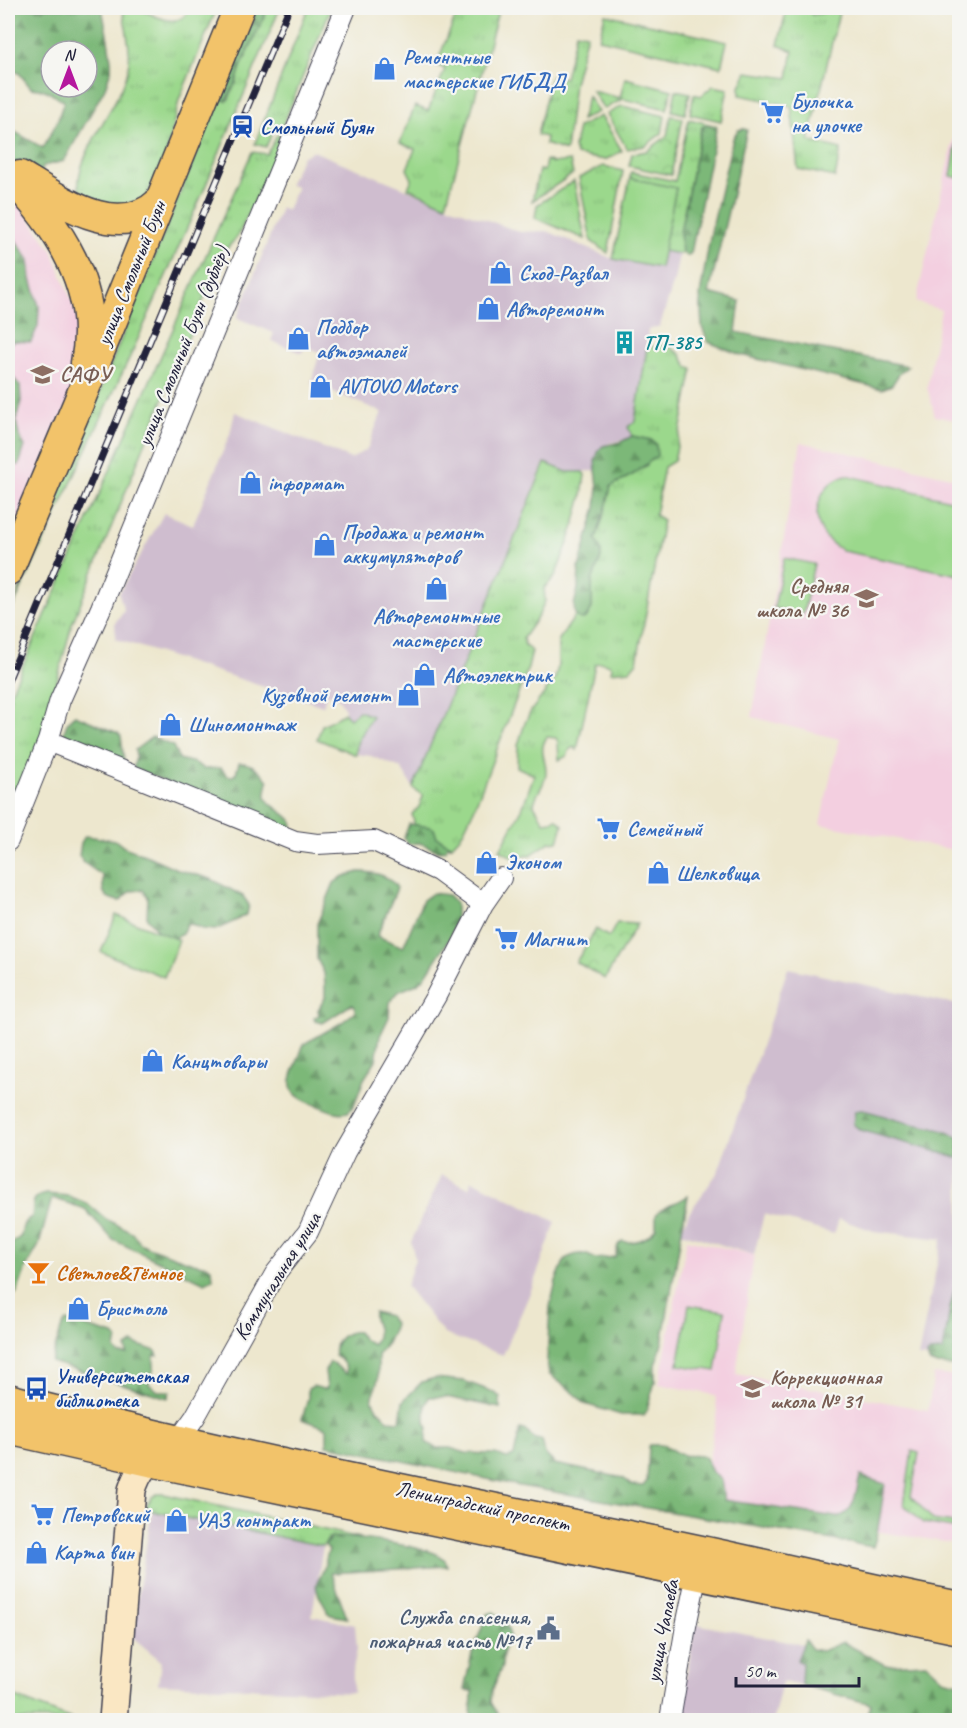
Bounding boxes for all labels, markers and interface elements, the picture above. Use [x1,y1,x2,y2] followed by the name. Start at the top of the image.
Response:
[39,39,99,99] north arrow
[403,44,568,94] place label: Ремонтные мастерские ГИБДД
[64,45,77,65] text: N
[372,56,398,82] shop icon: Ремонтные мастерские ГИБДД
[791,88,863,139] place label: Булочка на улочке
[760,100,786,126] supermarket icon: Булочка на улочке
[229,114,255,140] station icon: Смольный Буян
[260,114,375,140] place label: Смольный Буян
[89,196,172,351] street label: улица Смольный Буян
[130,241,236,452] street label: улица Смольный Буян (дублёр)
[488,260,514,286] shop icon: Сход-Развал
[519,260,610,287] place label: Сход-Развал
[475,296,501,322] shop icon: Авторемонт
[506,296,605,322] place label: Авторемонт
[316,314,409,364] place label: Подбор автоэмалей
[285,326,311,352] shop icon: Подбор автоэмалей
[612,329,638,355] building icon: ТП-385
[643,329,703,355] place label: ТП-385
[29,361,55,387] school or university icon: САФУ
[60,361,114,387] place label: САФУ
[307,373,333,399] shop icon: AVTOVO Motors
[338,373,459,399] place label: AVTOVO Motors
[237,470,263,496] shop icon: inформат
[268,470,344,496] place label: inформат
[342,519,484,570] place label: Продажа и ремонт аккумуляторов
[311,531,337,557] shop icon: Продажа и ремонт аккумуляторов
[756,573,850,623] place label: Средняя школа № 36
[423,575,449,601] shop icon: Авторемонтные мастерские
[853,585,879,611] school or university icon: Средняя школа № 36
[373,603,501,653] place label: Авторемонтные мастерские
[412,662,438,688] shop icon: Автоэлектрик
[443,662,553,688] place label: Автоэлектрик
[261,682,392,709] place label: Кузовной ремонт
[395,682,421,708] shop icon: Кузовной ремонт
[157,711,183,737] shop icon: Шиномонтаж
[188,711,298,737] place label: Шиномонтаж
[596,816,622,842] supermarket icon: Семейный
[627,816,704,842] place label: Семейный
[474,849,500,875] shop icon: Эконом
[505,849,562,875] place label: Эконом
[645,860,671,886] shop icon: Шелковица
[676,860,760,886] place label: Шелковица
[493,926,519,952] supermarket icon: Магнит
[524,926,589,952] place label: Магнит
[140,1048,166,1074] shop icon: Канцтовары
[171,1048,269,1074] place label: Канцтовары
[227,1206,328,1345] street label: Коммунальная улица
[25,1260,51,1286] bar icon: Светлое&Тёмное
[56,1260,184,1286] place label: Светлое&Тёмное
[65,1295,91,1321] shop icon: Бристоль
[96,1295,168,1321] place label: Бристоль
[55,1363,190,1413] place label: Университетская библиотека
[770,1364,883,1414] place label: Коррекционная школа № 31
[24,1375,50,1401] bus stop icon: Университетская библиотека
[739,1376,765,1402] school or university icon: Коррекционная школа № 31
[394,1475,574,1537] street label: Ленинградский проспект
[30,1502,56,1528] supermarket icon: Петровский
[61,1502,152,1528] place label: Петровский
[164,1507,190,1533] shop icon: УАЗ контракт
[195,1507,312,1533] place label: УАЗ контракт
[23,1539,49,1565] shop icon: Карта вин
[54,1539,136,1565] place label: Карта вин
[639,1576,685,1687] street label: улица Чапаева
[368,1604,534,1654] place label: Служба спасения, пожарная часть №17
[536,1616,562,1642] public building icon: Служба спасения, пожарная часть №17
[736,1650,859,1688] scale bar
[745,1660,778,1682] text: 50 m

